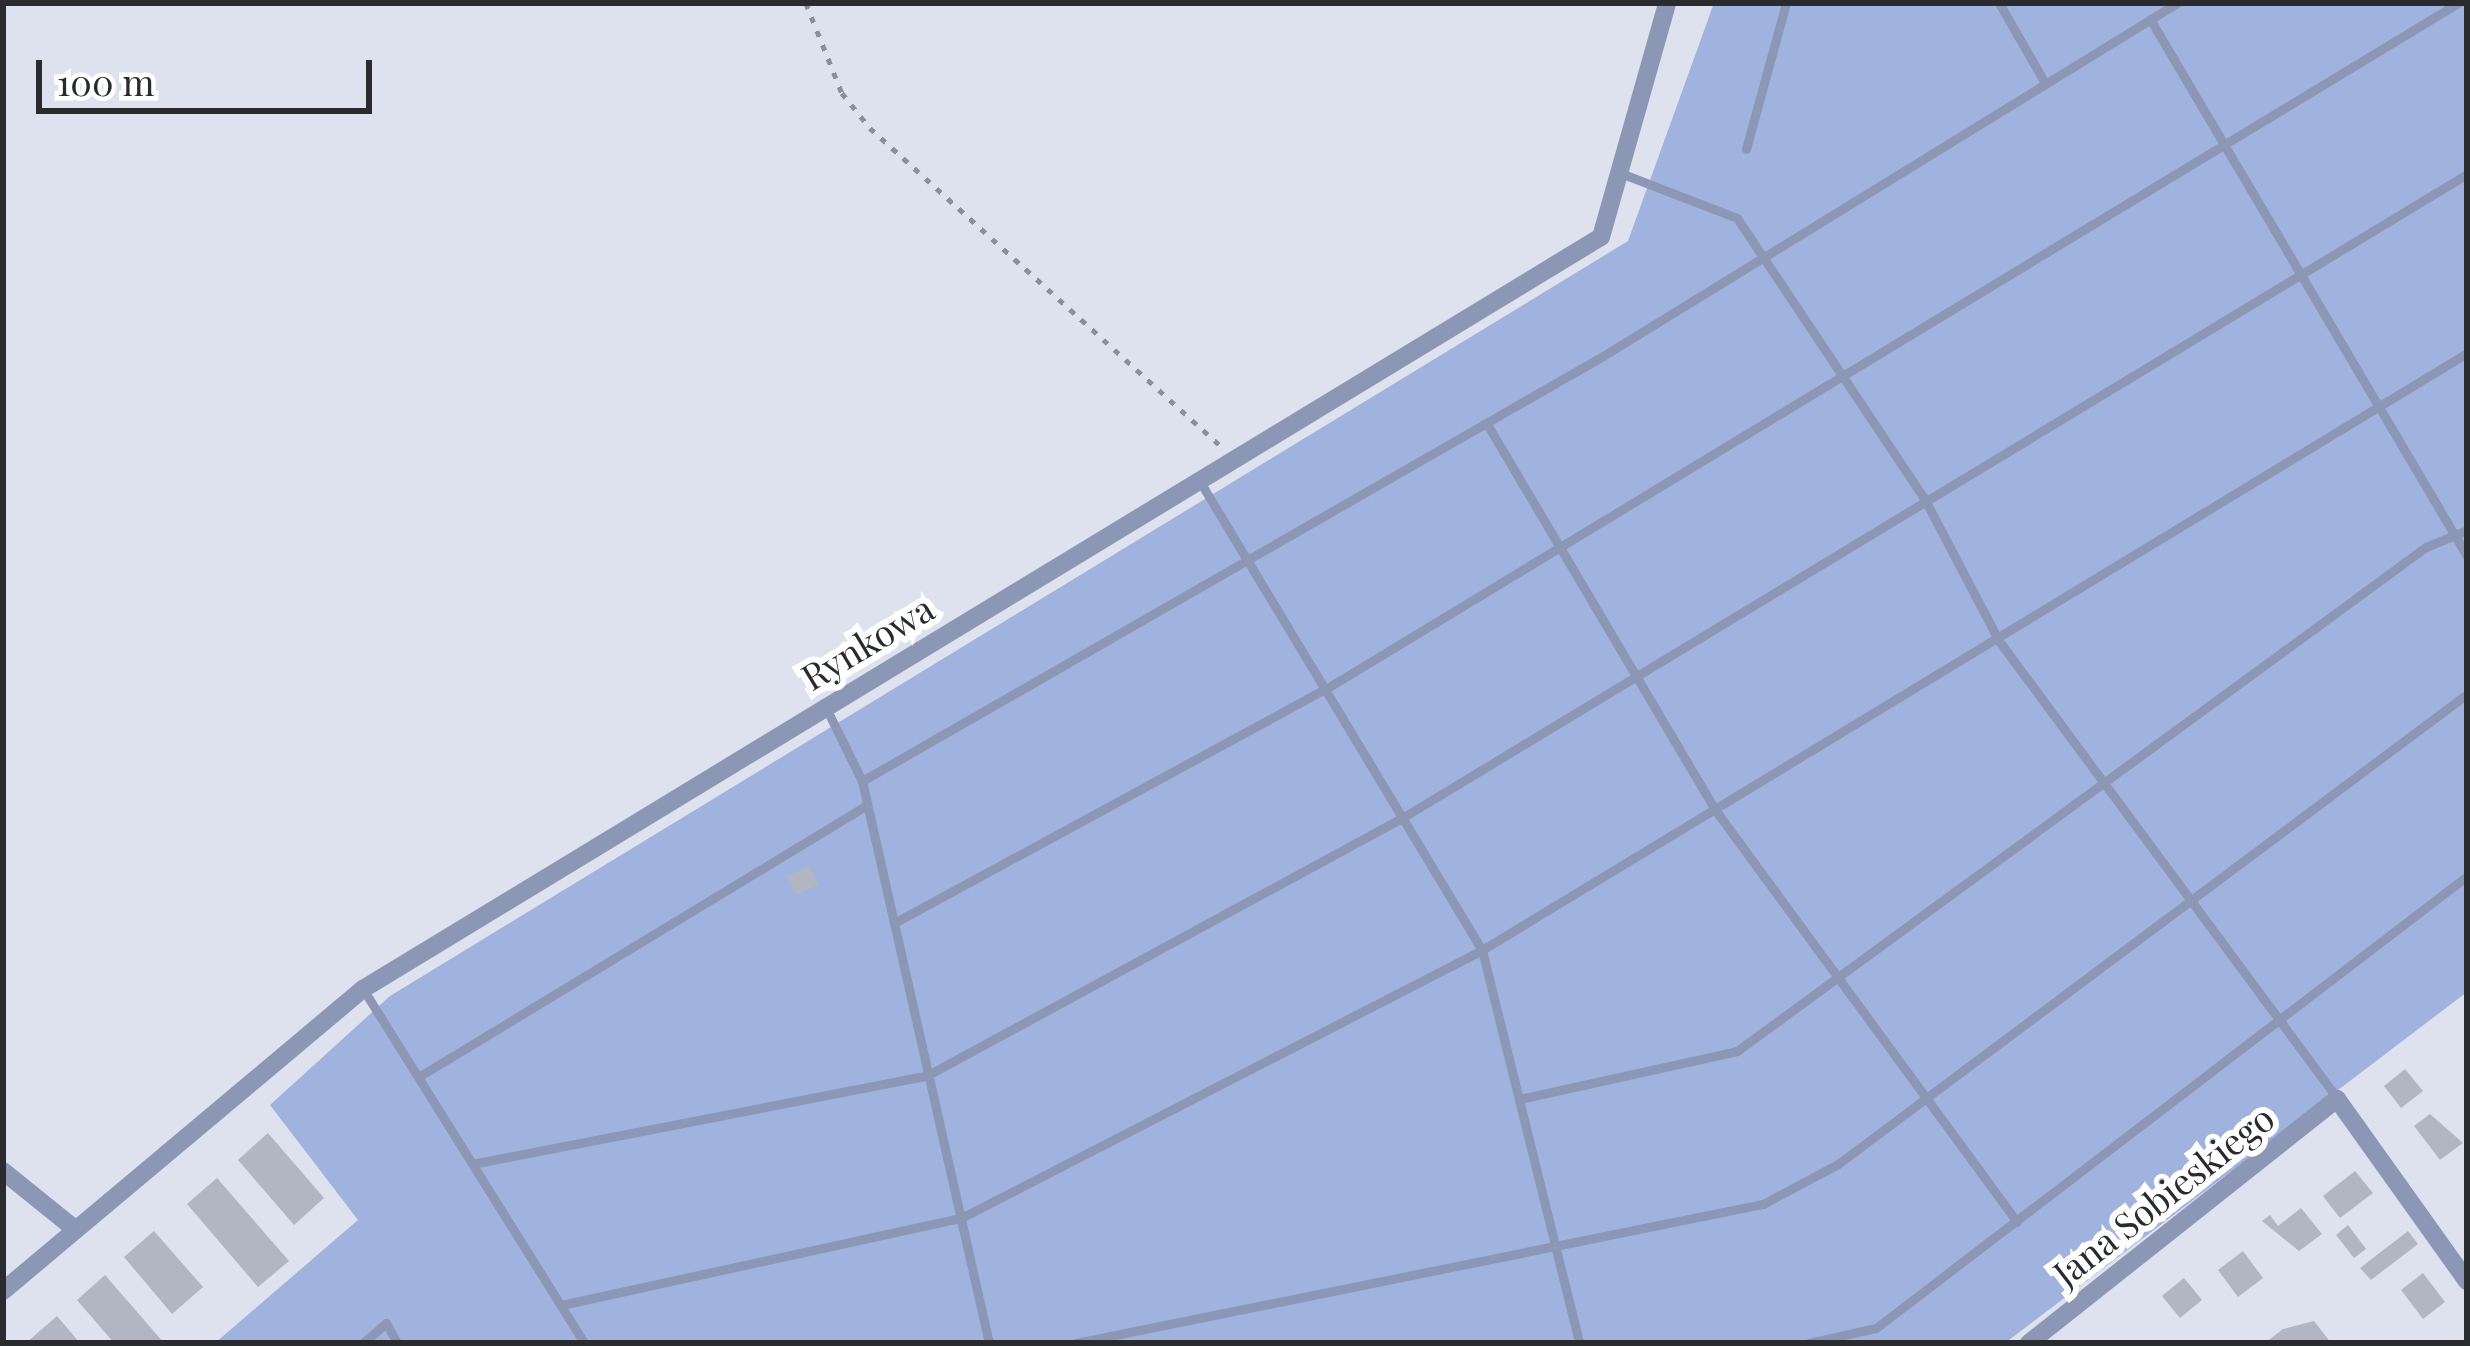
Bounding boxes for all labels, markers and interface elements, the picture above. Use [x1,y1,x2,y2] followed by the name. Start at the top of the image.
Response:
[42,36,378,110] scale bar
[57,57,154,105] text: 100 m
[793,586,941,698] street label: Rynkowa
[2044,1095,2282,1295] street label: Jana Sobieskiego

